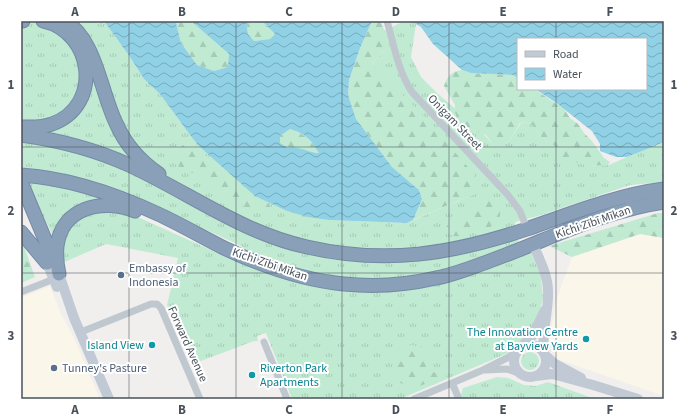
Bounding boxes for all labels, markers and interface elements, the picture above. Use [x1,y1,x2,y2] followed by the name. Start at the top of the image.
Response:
[70,3,79,21] text: A
[178,3,186,21] text: B
[285,3,293,21] text: C
[392,3,400,21] text: D
[499,3,507,21] text: E
[607,3,614,21] text: F
[517,38,647,90] legend
[553,46,579,63] text: Road
[553,66,583,83] text: Water
[8,76,15,94] text: 1
[671,76,678,94] text: 1
[424,91,486,154] street label: Onigam Street
[8,202,15,220] text: 2
[553,202,633,243] street label: Kichi Zībī Mīkan
[671,202,678,220] text: 2
[230,244,310,285] street label: Kichi Zībī Mīkan
[129,260,186,291] place label: Embassy of Indonesia
[116,270,126,280] marker: Embassy of Indonesia
[163,304,212,385] street label: Forward Avenue
[467,324,578,355] place label: The Innovation Centre at Bayview Yards
[8,327,15,345] text: 3
[671,327,678,345] text: 3
[581,334,591,344] marker: The Innovation Centre at Bayview Yards
[87,337,144,354] place label: Island View
[147,340,157,350] marker: Island View
[62,360,147,377] place label: Tunney's Pasture
[260,360,327,391] place label: Riverton Park Apartments
[49,363,59,373] marker: Tunney's Pasture
[247,370,257,380] marker: Riverton Park Apartments
[70,401,79,419] text: A
[178,401,186,419] text: B
[285,401,293,419] text: C
[392,401,400,419] text: D
[499,401,507,419] text: E
[607,401,614,419] text: F

